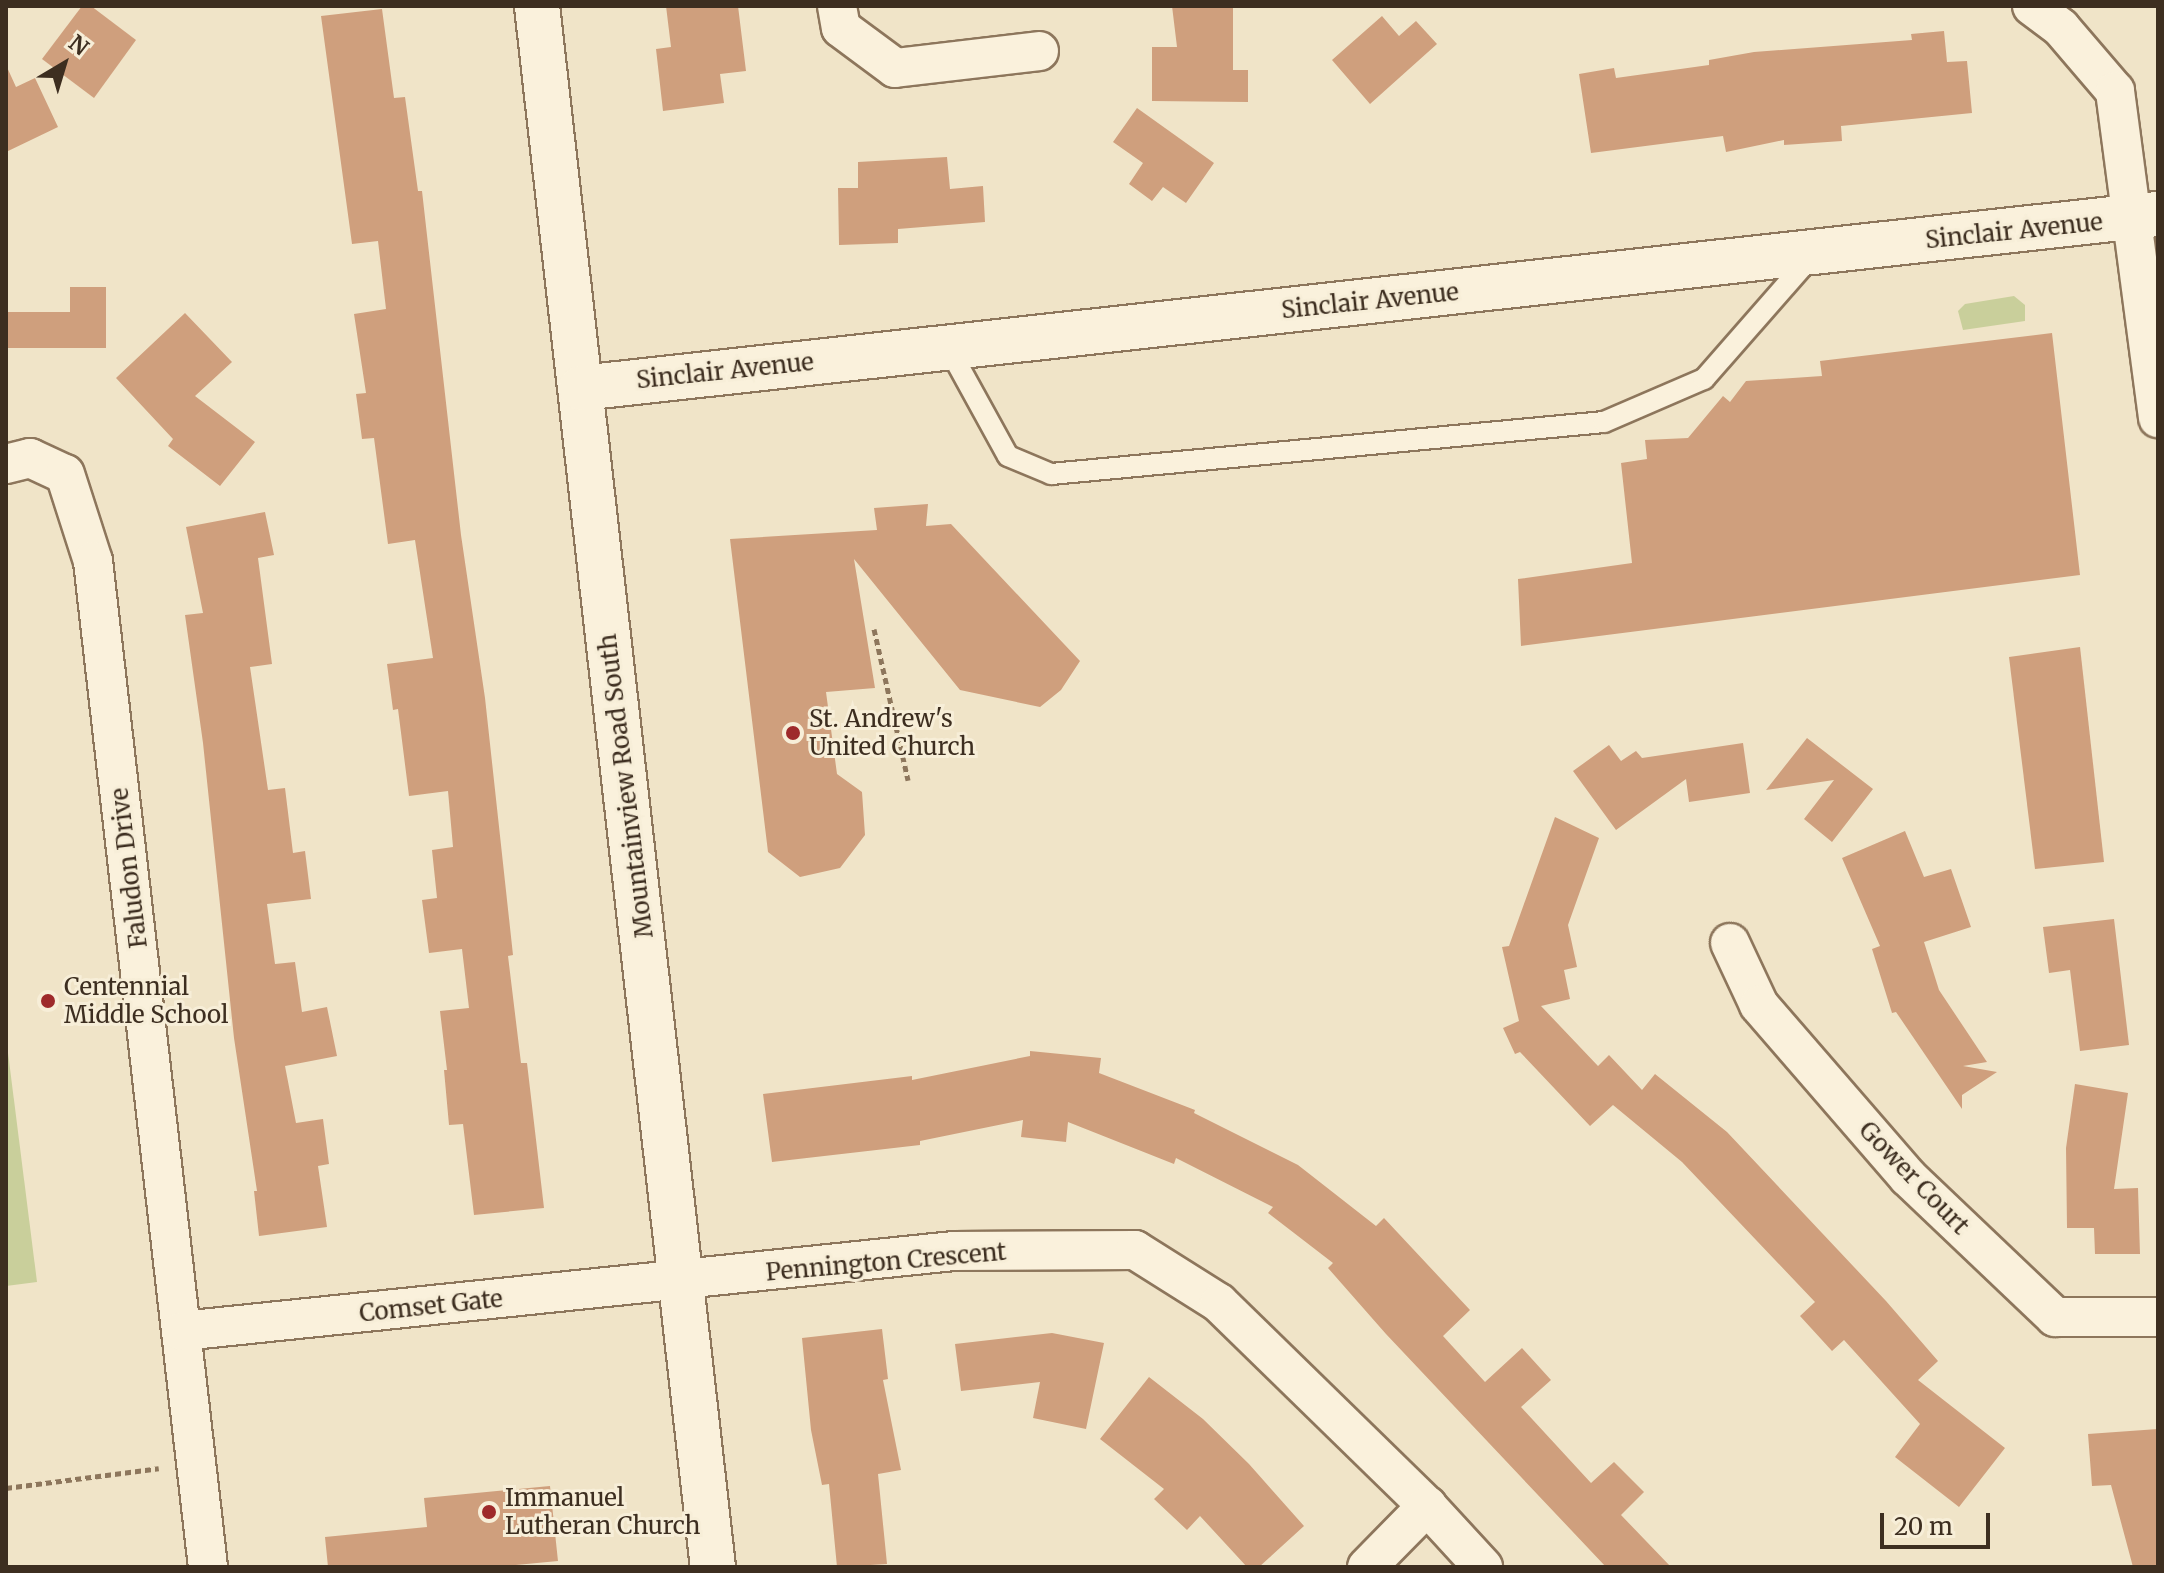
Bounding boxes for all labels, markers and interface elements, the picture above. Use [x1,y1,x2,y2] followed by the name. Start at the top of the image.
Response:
[24,24,104,104] north arrow
[63,29,94,61] text: N
[1924,207,2104,255] street label: Sinclair Avenue
[1280,277,1460,325] street label: Sinclair Avenue
[635,347,815,395] street label: Sinclair Avenue
[593,632,659,940] street label: Mountainview Road South
[809,705,975,761] place label: St. Andrew's United Church
[784,724,802,742] marker: St. Andrew's United Church
[105,786,153,950] street label: Faludon Drive
[64,973,228,1029] place label: Centennial Middle School
[39,992,57,1010] marker: Centennial Middle School
[1853,1116,1975,1240] street label: Gower Court
[764,1237,1008,1287] street label: Pennington Crescent
[358,1284,504,1328] street label: Comset Gate
[505,1484,701,1540] place label: Immanuel Lutheran Church
[1884,1497,1994,1547] scale bar
[480,1503,498,1521] marker: Immanuel Lutheran Church
[1894,1511,1953,1542] text: 20 m

